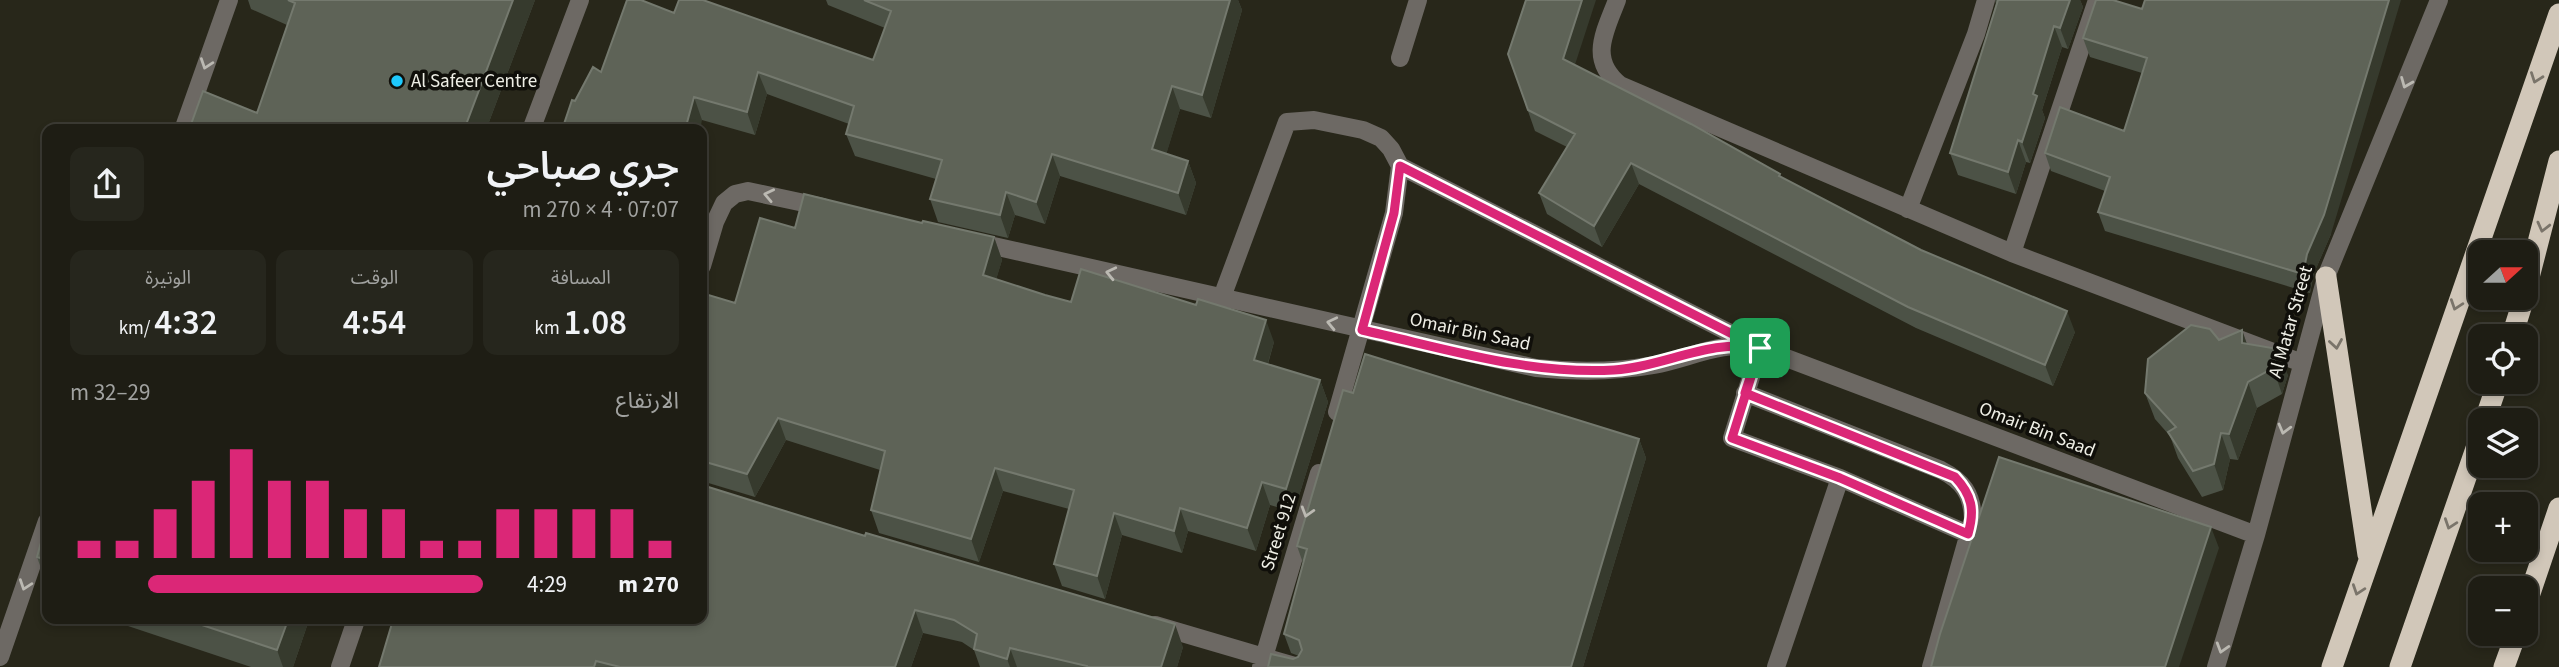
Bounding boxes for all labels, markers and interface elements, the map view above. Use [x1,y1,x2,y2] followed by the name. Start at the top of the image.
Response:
[200,58,214,70] one-way arrow
[411,68,537,95] place label: Al Safeer Centre
[2530,72,2544,84] one-way arrow
[389,73,405,89] marker: Al Safeer Centre
[2400,76,2414,89] one-way arrow
[487,140,679,194] text: جري صباحي
[70,147,144,221] button: share
[763,189,775,204] one-way arrow
[523,193,679,226] text: 07:07 · 4 × 270 m
[2537,221,2551,233] one-way arrow
[2468,240,2538,310] north arrow
[2468,240,2538,646] map controls
[2262,262,2320,381] street label: Al Matar Street
[145,265,191,292] text: الوتيرة
[351,265,398,292] text: الوقت
[551,265,611,292] text: المسافة
[1105,266,1117,281] one-way arrow
[154,298,218,348] text: 4:32
[343,298,406,348] text: 4:54
[564,298,627,348] text: 1.08
[2450,299,2464,311] one-way arrow
[1407,306,1533,358] street label: Omair Bin Saad
[119,315,154,342] text: /km
[535,315,564,342] text: km
[1326,317,1338,331] one-way arrow
[1730,318,1790,378] pin
[2468,324,2538,394] button: locate
[1741,329,1779,367] icon: arrive
[2328,338,2343,350] one-way arrow
[70,376,150,409] text: 29–32 m
[616,384,679,417] text: الارتفاع
[1975,395,2099,465] street label: Omair Bin Saad
[2468,408,2538,478] button: layers
[2278,423,2292,435] one-way arrow
[1254,490,1304,574] street label: Street 912
[2468,492,2538,562] button: +
[1300,506,1315,518] one-way arrow
[2444,518,2458,530] one-way arrow
[527,568,567,601] text: 4:29
[618,568,679,601] text: 270 m
[2468,576,2538,646] button: −
[19,579,33,591] one-way arrow
[2352,583,2366,595] one-way arrow
[2216,641,2230,653] one-way arrow

